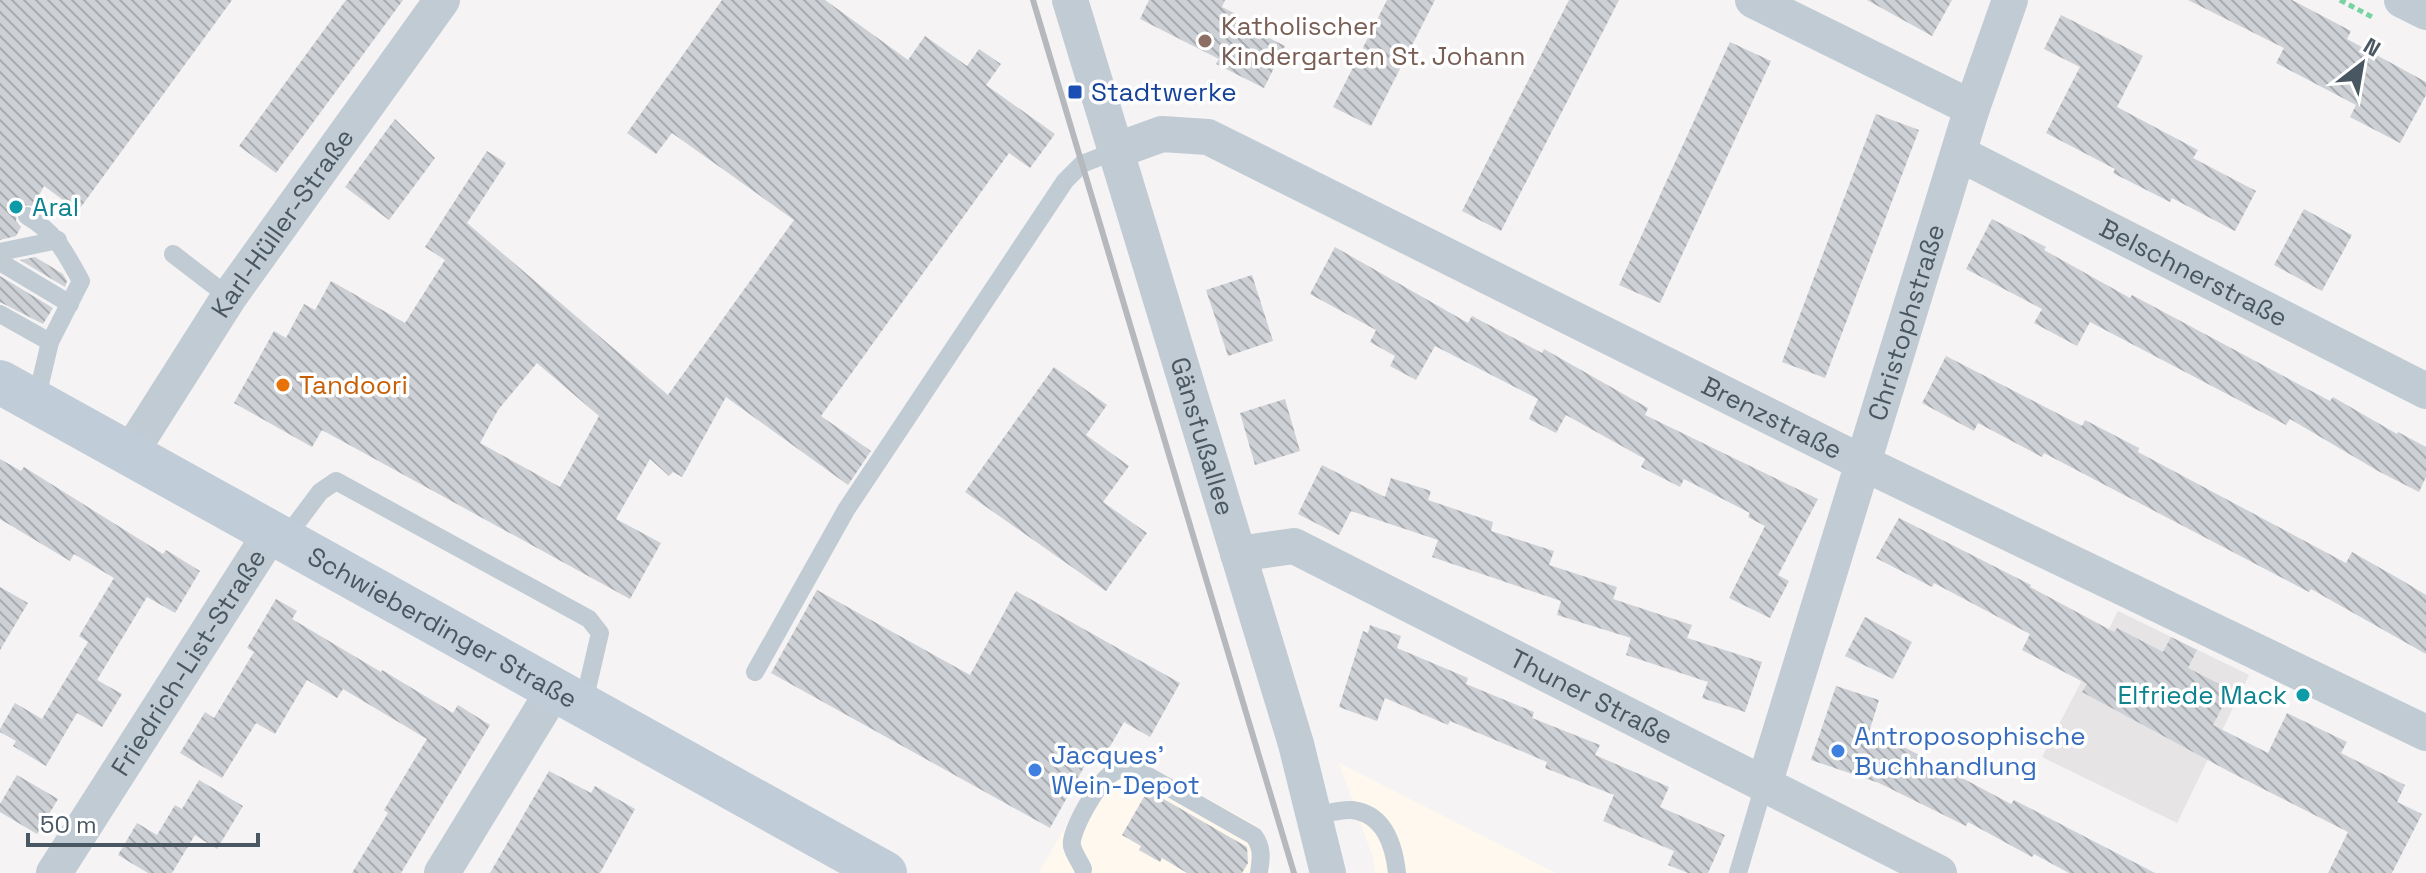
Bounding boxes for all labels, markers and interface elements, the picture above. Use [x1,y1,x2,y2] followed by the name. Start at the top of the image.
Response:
[1221,9,1525,73] place label: Katholischer Kindergarten St. Johann
[2322,24,2402,104] north arrow
[2359,31,2386,63] text: N
[1196,32,1214,50] marker: Katholischer Kindergarten St. Johann
[1091,75,1237,109] place label: Stadtwerke
[1066,83,1084,101] marker: Stadtwerke
[203,121,362,324] street label: Karl-Hüller-Straße
[32,190,79,224] place label: Aral
[7,198,25,216] marker: Aral
[2094,211,2293,335] street label: Belschnerstraße
[1860,220,1952,425] street label: Christophstraße
[1162,353,1243,520] street label: Gänsfußallee
[299,368,408,402] place label: Tandoori
[1696,368,1848,467] street label: Brenzstraße
[274,376,292,394] marker: Tandoori
[302,539,583,716] street label: Schwieberdinger Straße
[103,542,274,782] street label: Friedrich-List-Straße
[1504,641,1679,752] street label: Thuner Straße
[2117,678,2287,712] place label: Elfriede Mack
[2294,686,2312,704] marker: Elfriede Mack
[1854,719,2086,783] place label: Antroposophische Buchhandlung
[1051,738,1200,802] place label: Jacques' Wein-Depot
[1829,742,1847,760] marker: Antroposophische Buchhandlung
[1026,761,1044,779] marker: Jacques' Wein-Depot
[28,797,258,847] scale bar
[40,809,97,840] text: 50 m

